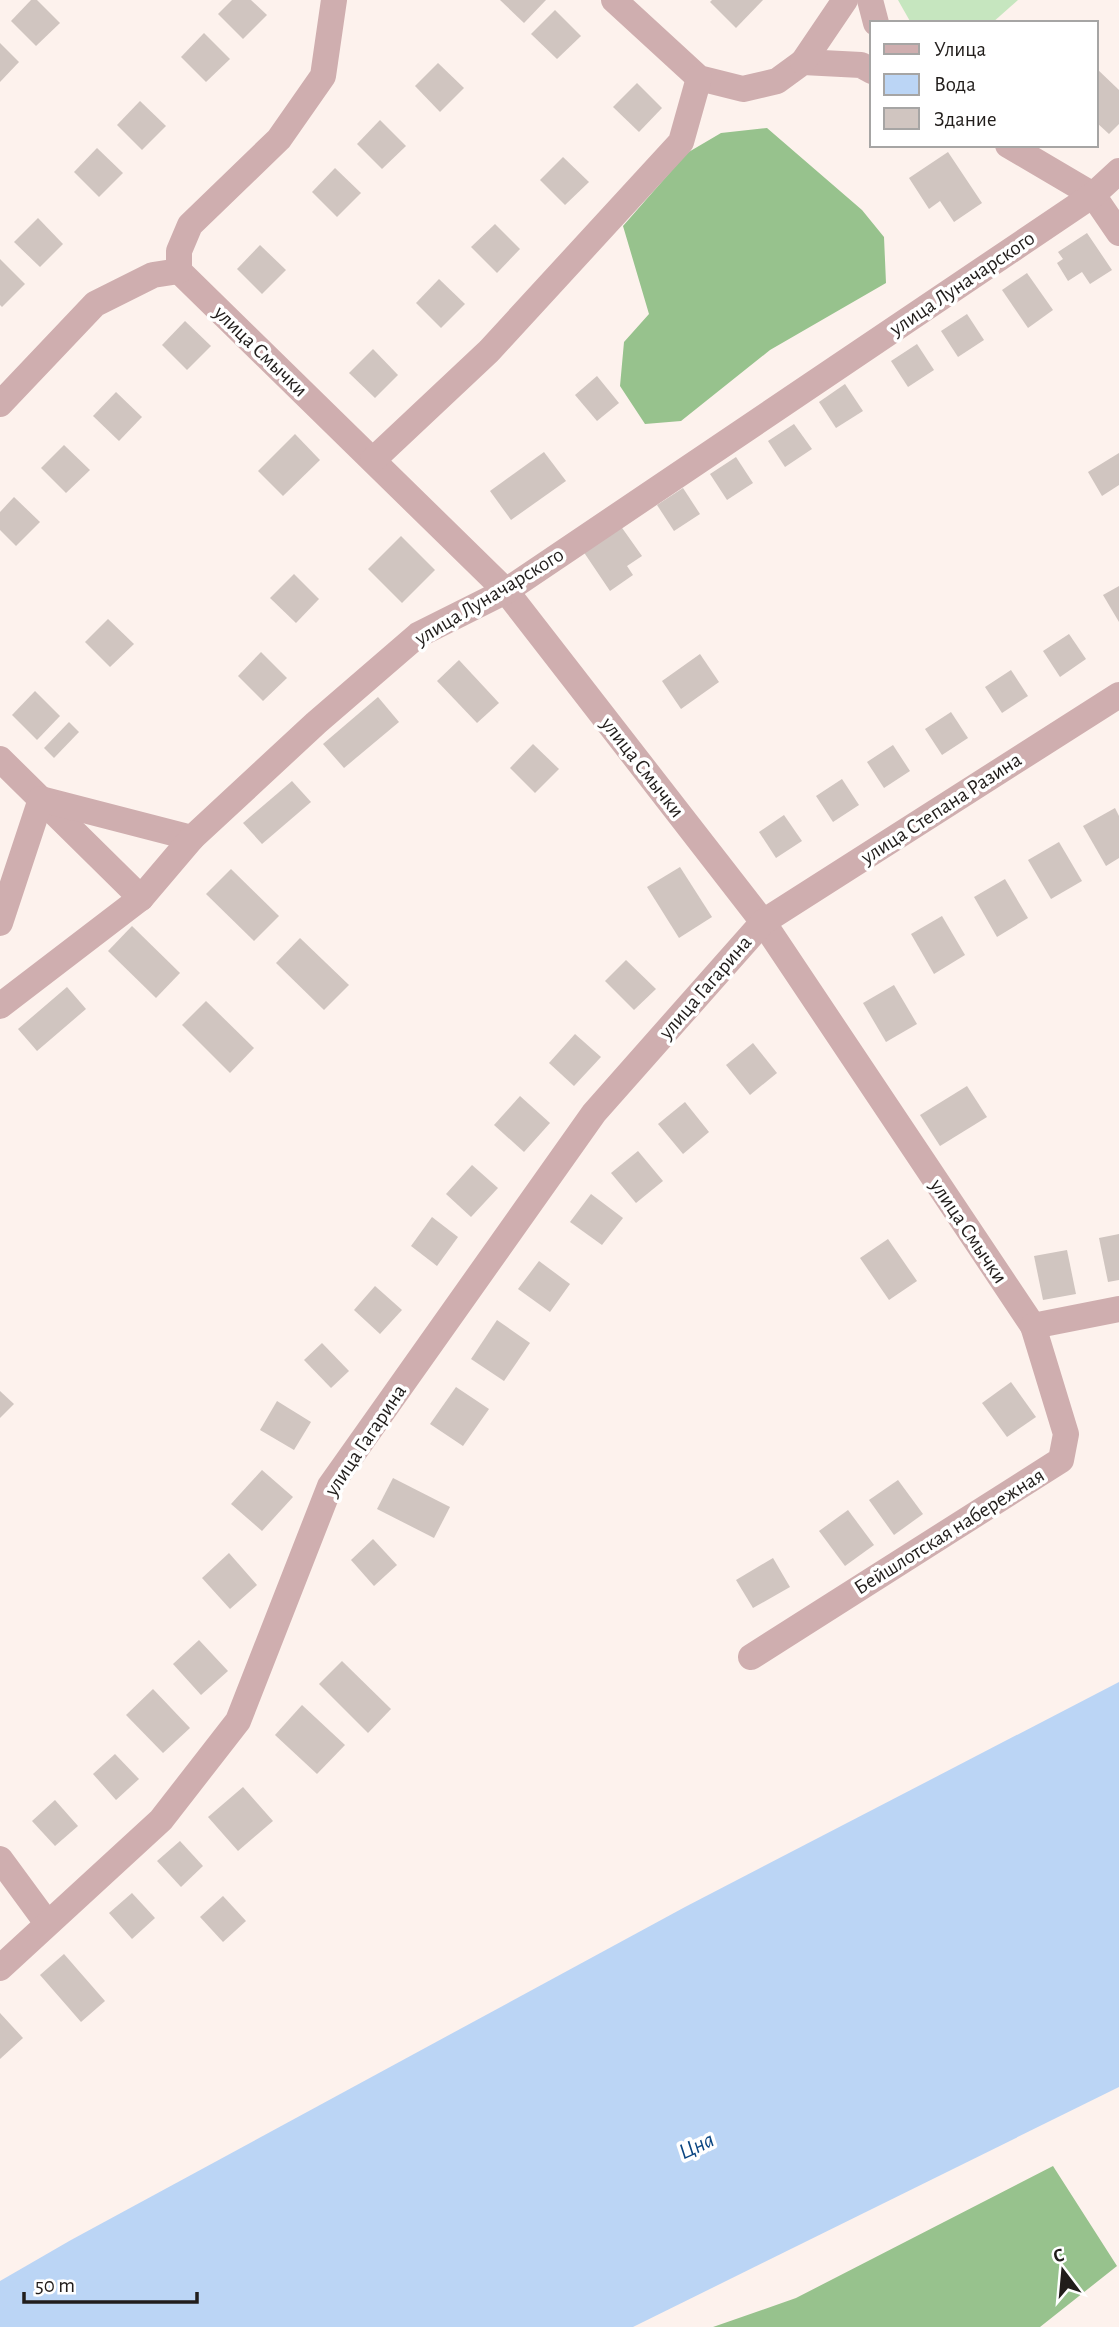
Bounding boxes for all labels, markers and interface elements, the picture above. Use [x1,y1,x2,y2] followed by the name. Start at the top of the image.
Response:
[870,21,1098,147] legend
[934,39,987,60] text: Улица
[934,74,976,95] text: Вода
[934,109,997,130] text: Здание
[885,227,1038,340] street label: улица Луначарского
[209,301,311,401] street label: улица Смычки
[410,544,567,650] street label: улица Луначарского
[597,712,688,821] street label: улица Смычки
[856,749,1026,869] street label: улица Степана Разина
[654,931,756,1044] street label: улица Гагарина
[926,1174,1011,1287] street label: улица Смычки
[320,1381,410,1501] street label: улица Гагарина
[851,1464,1048,1599] street label: Бейшлотская набережная
[676,2128,718,2164] water label: Цна
[1028,2236,1098,2306] north arrow
[1051,2246,1066,2267] text: С
[24,2260,198,2304] scale bar
[35,2275,75,2296] text: 50 m

